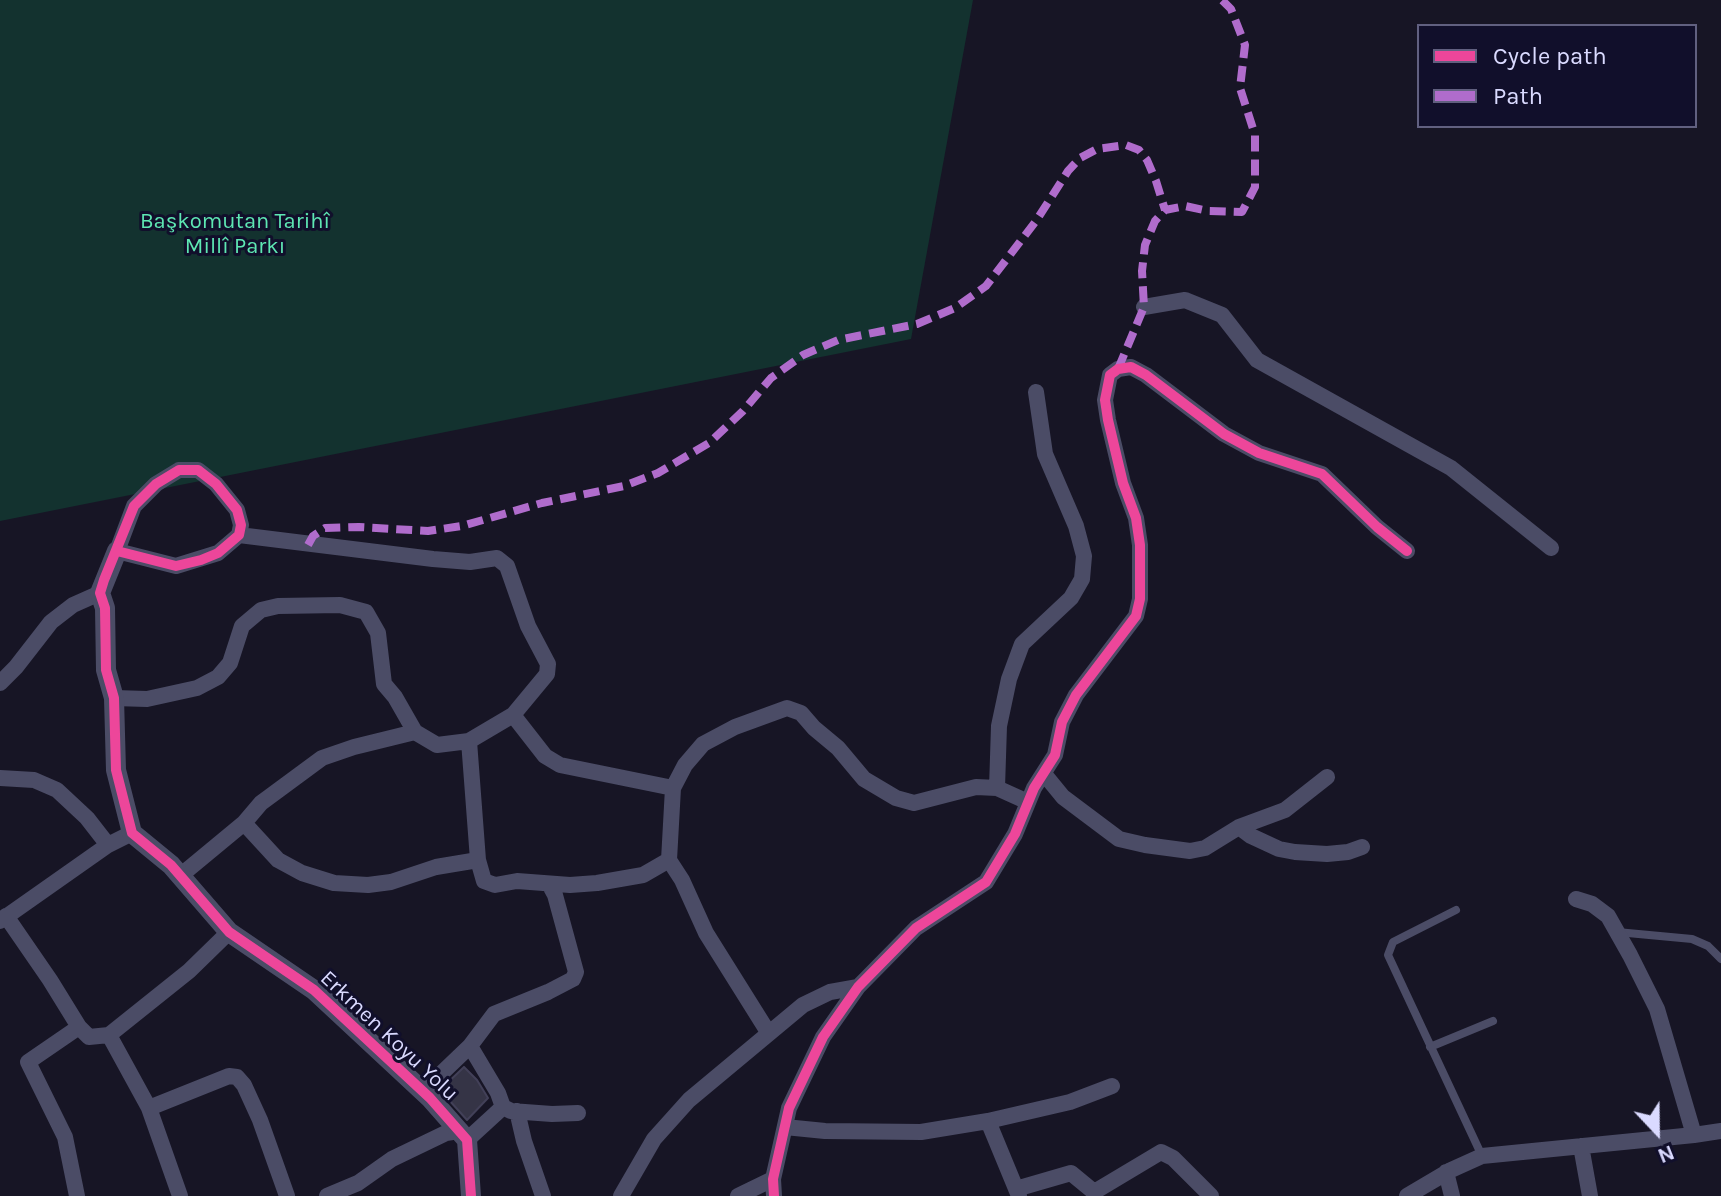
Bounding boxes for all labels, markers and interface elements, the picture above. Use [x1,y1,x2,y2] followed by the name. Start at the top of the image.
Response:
[1417,24,1697,128] legend
[1493,42,1607,70] text: Cycle path
[1493,82,1543,110] text: Path
[140,209,330,260] park label: Başkomutan Tarihî Millî Parkı
[314,965,464,1107] street label: Erkmen Koyu Yolu
[1617,1092,1697,1172] north arrow
[1654,1139,1678,1169] text: N

